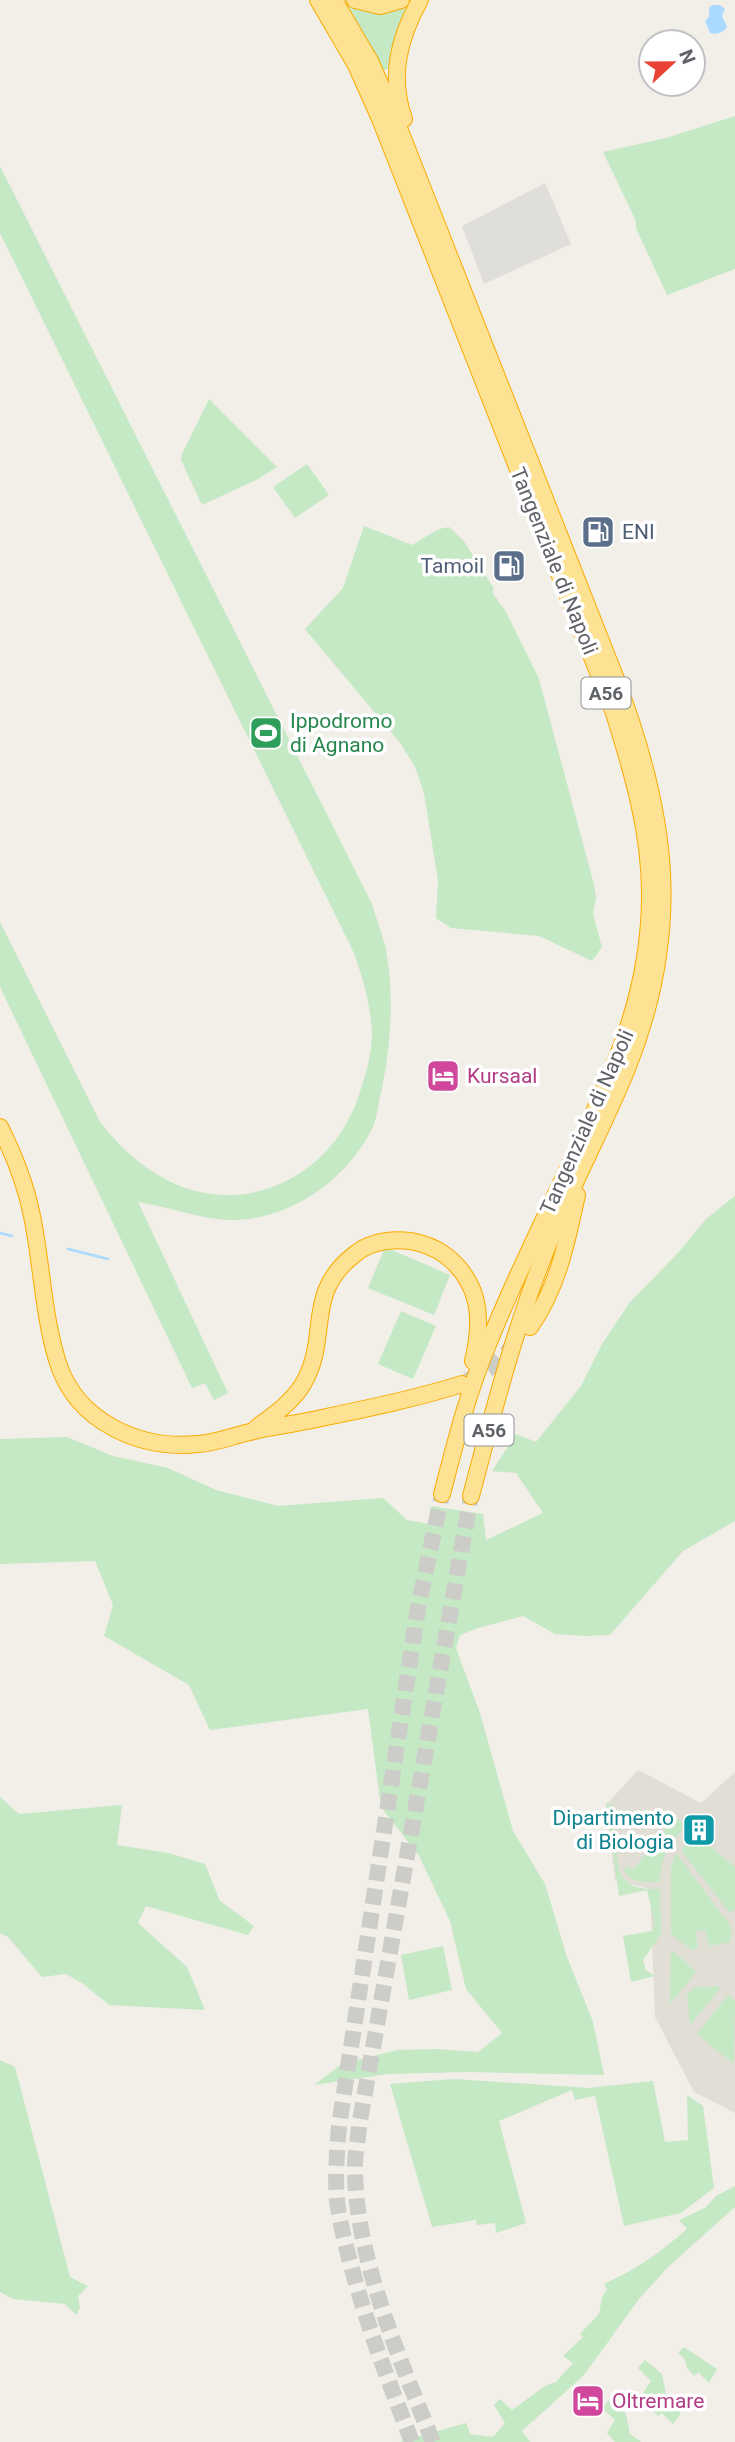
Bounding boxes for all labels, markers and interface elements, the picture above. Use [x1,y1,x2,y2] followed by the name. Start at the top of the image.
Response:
[637,28,707,98] north arrow
[674,46,700,67] text: N
[505,464,603,658] street label: Tangenziale di Napoli
[579,513,617,551] fuel station icon: ENI
[622,520,655,544] place label: ENI
[490,547,528,585] fuel station icon: Tamoil
[421,554,484,578] place label: Tamoil
[582,678,630,708] road number: A56
[290,709,392,757] place label: Ippodromo di Agnano
[247,714,285,752] sports icon: Ippodromo di Agnano
[535,1026,639,1218] street label: Tangenziale di Napoli
[424,1057,462,1095] hotel icon: Kursaal
[467,1064,537,1088] place label: Kursaal
[464,1414,514,1446] road number: A56
[553,1806,674,1854] place label: Dipartimento di Biologia
[680,1811,718,1849] building icon: Dipartimento di Biologia
[569,2382,607,2420] hotel icon: Oltremare
[612,2389,704,2413] place label: Oltremare

